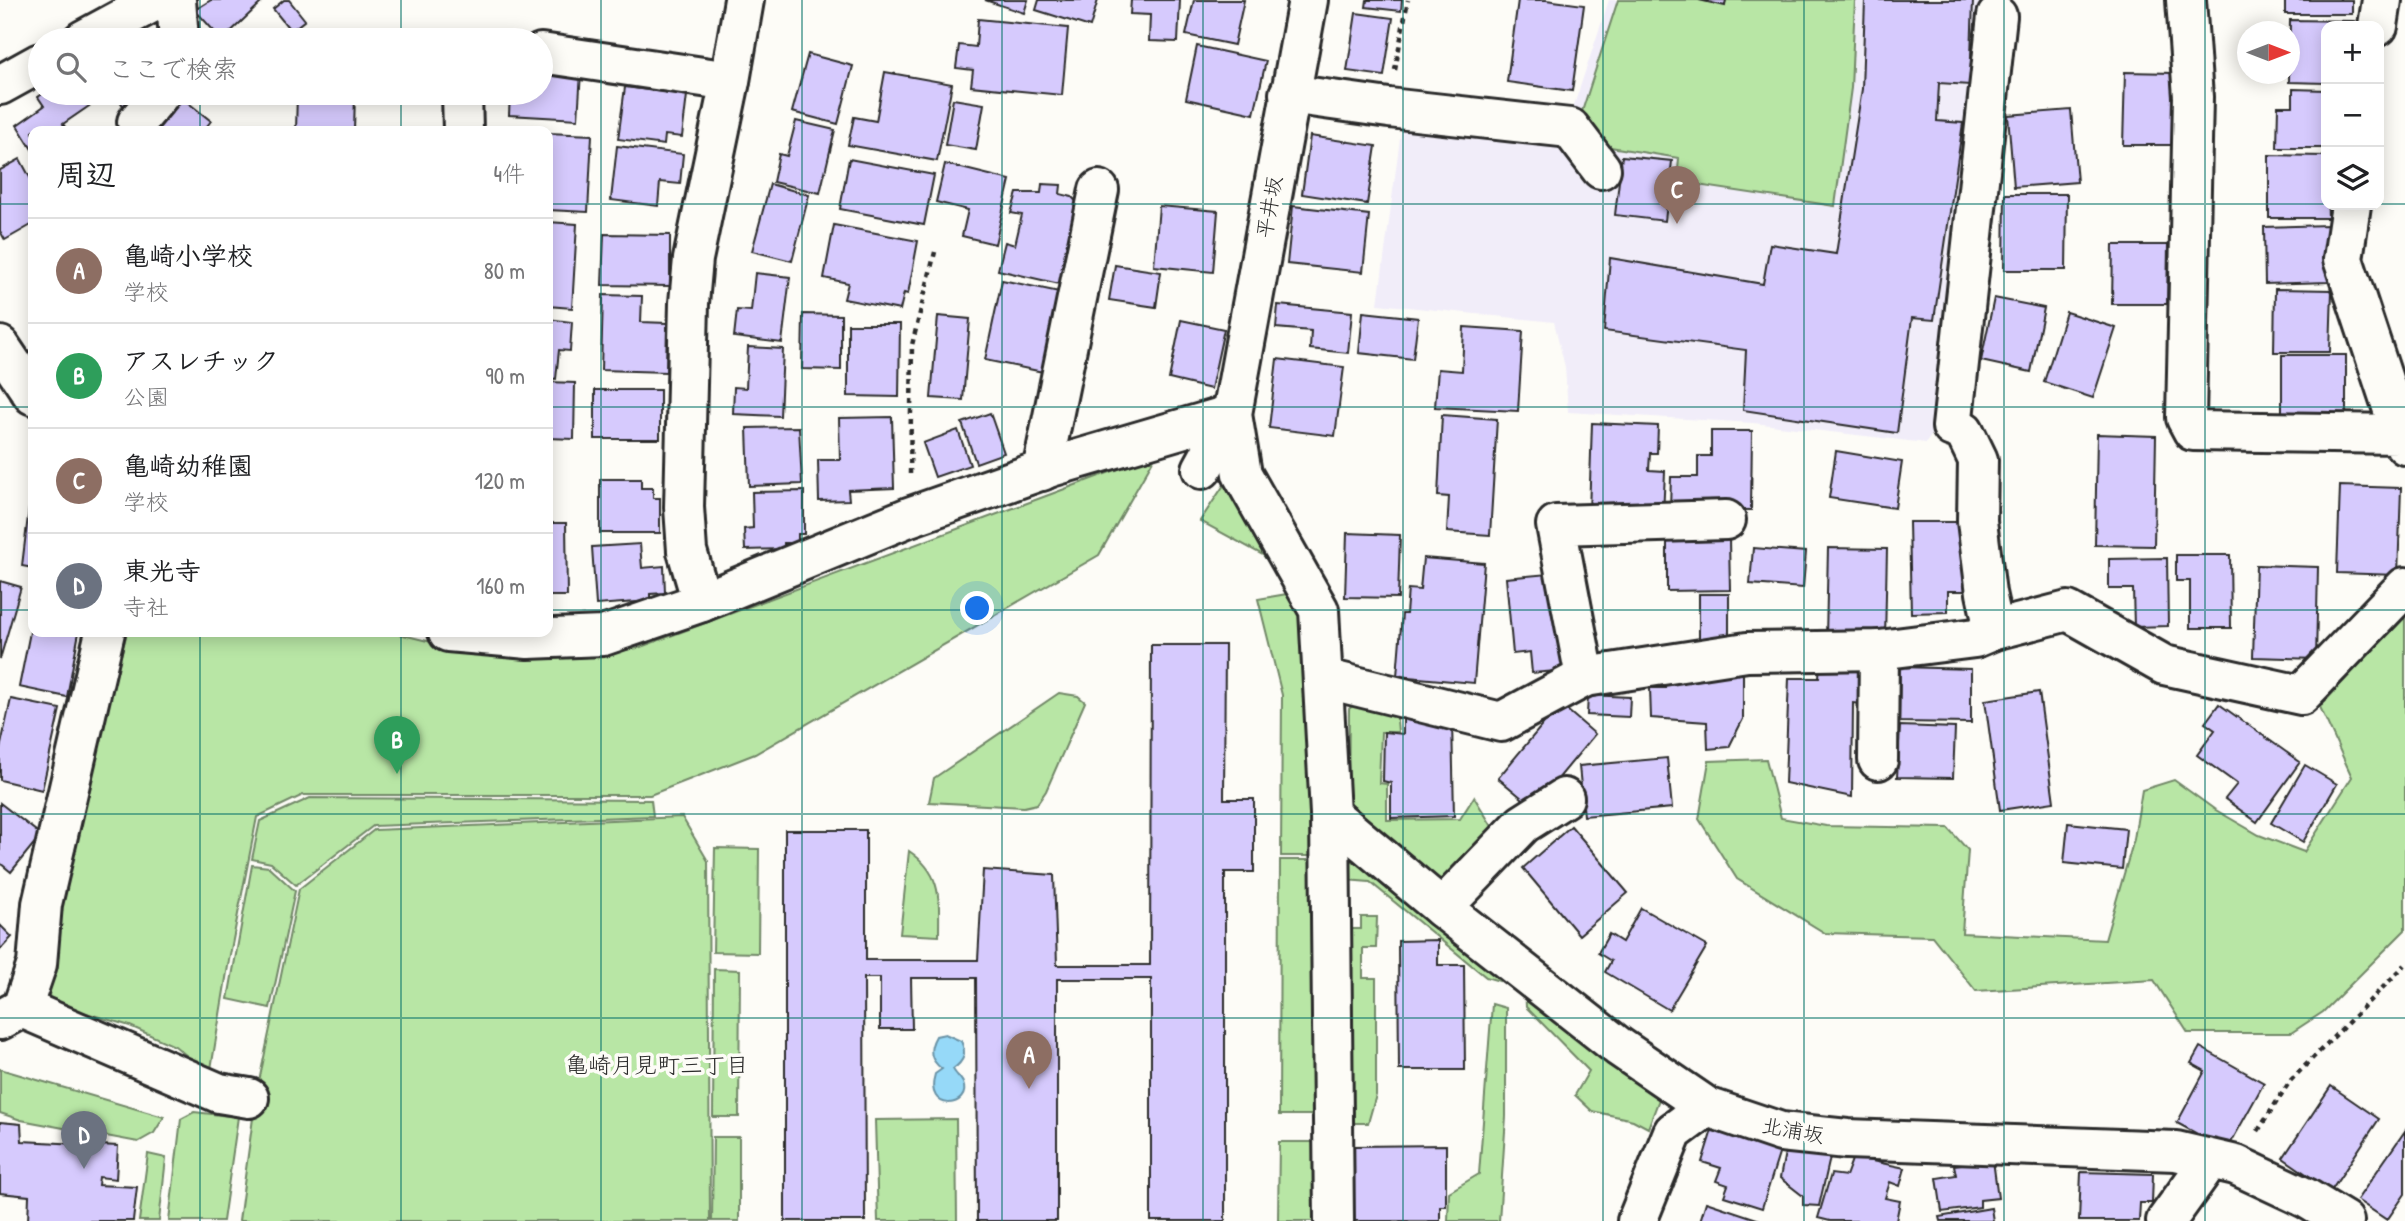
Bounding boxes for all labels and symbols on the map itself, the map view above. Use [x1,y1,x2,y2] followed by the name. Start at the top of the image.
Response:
[2237,21,2300,84] north arrow
[1654,166,1700,224] pin: C
[1249,173,1289,241] street label: 平井坂
[960,591,994,625] your location
[374,716,420,774] pin: B
[1006,1031,1052,1089] pin: A
[565,1049,749,1080] district label: 亀崎月見町三丁目
[1759,1110,1827,1150] street label: 北浦坂
[61,1111,107,1169] pin: D

